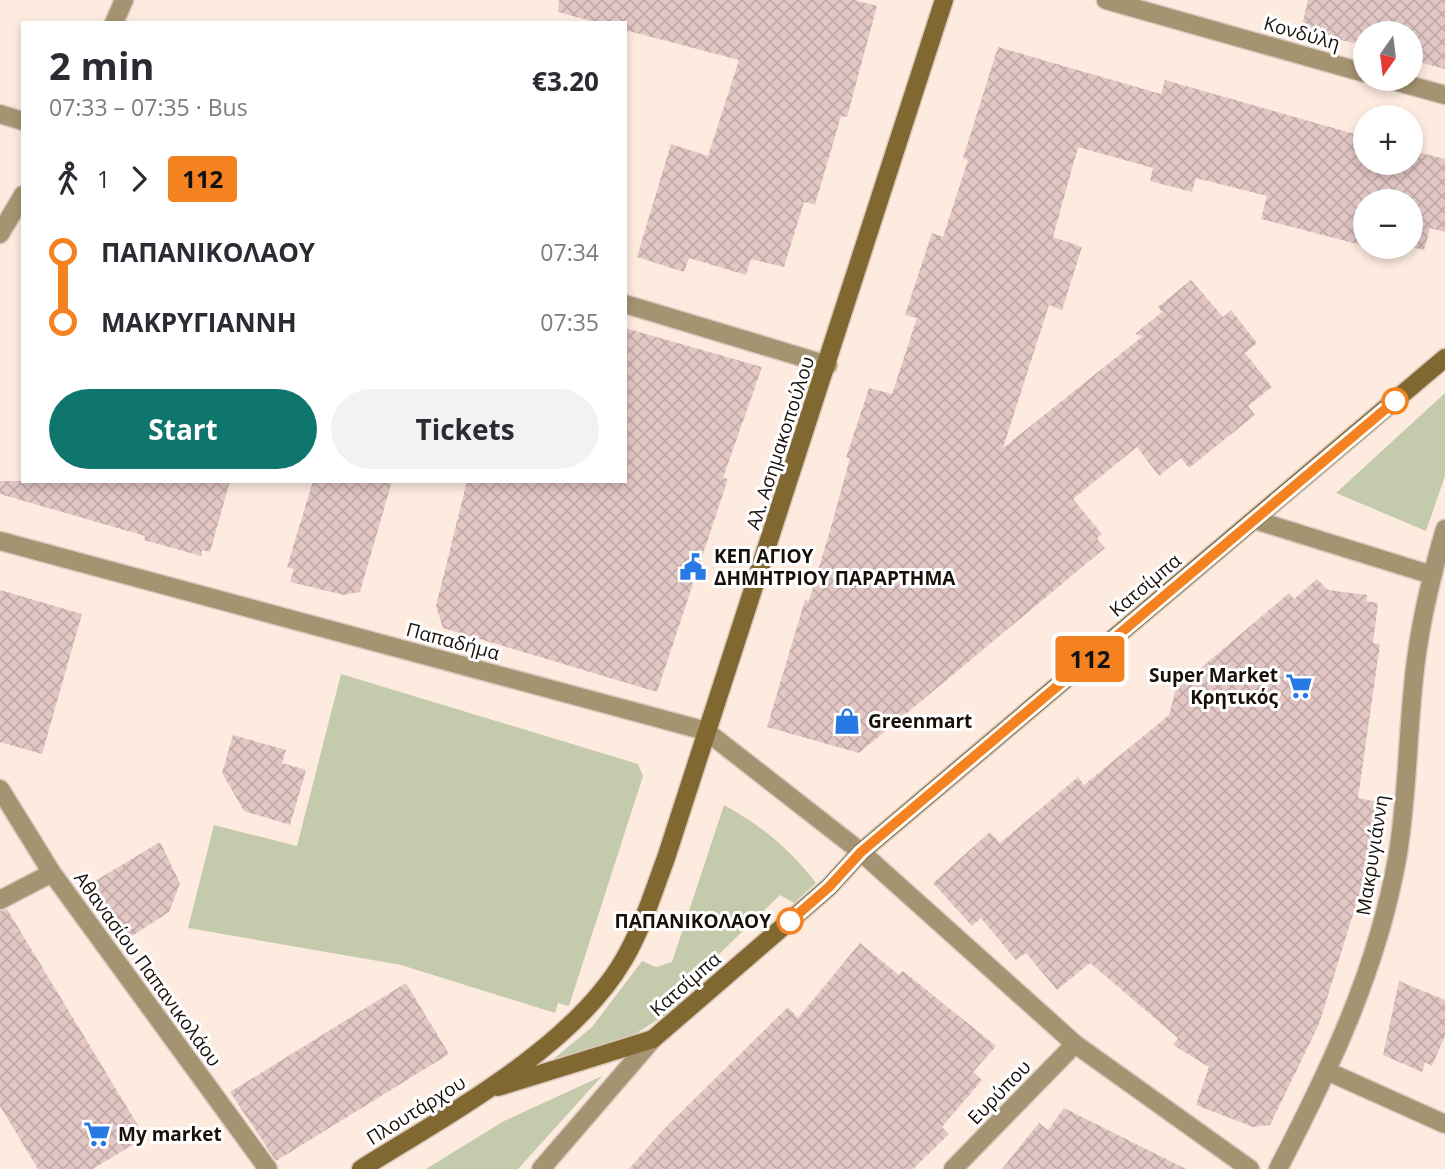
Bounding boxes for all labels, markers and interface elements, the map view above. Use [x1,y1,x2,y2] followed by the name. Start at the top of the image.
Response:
[1261,10,1343,56] street label: Κονδύλη
[1353,21,1423,91] north arrow
[1353,21,1423,259] map controls
[49,39,154,91] text: 2 min
[532,63,599,99] text: €3.20
[49,91,248,123] text: 07:33 – 07:35 · Bus
[1353,105,1423,175] button: +
[49,160,87,198] icon: walk
[120,160,158,198] icon: forward
[182,162,223,195] text: 112
[97,163,110,195] text: 1
[1353,189,1423,259] button: −
[101,234,315,270] text: ΠΑΠΑΝΙΚΟΛΑΟΥ
[540,236,599,268] text: 07:34
[101,304,297,340] text: ΜΑΚΡΥΓΙΑΝΝΗ
[540,306,599,338] text: 07:35
[740,353,820,533] street label: Αλ. Ασημακοπούλου
[1382,388,1408,414] unlabelled marker
[49,389,317,469] button: Start
[331,389,599,469] button: Tickets
[714,543,956,591] place label: ΚΕΠ ΑΓΙΟΥ ΔΗΜΗΤΡΙΟΥ ΠΑΡΑΡΤΗΜΑ
[1104,547,1187,623] street label: Κατσίμπα
[678,552,708,582] public building icon: ΚΕΠ ΑΓΙΟΥ ΔΗΜΗΤΡΙΟΥ ΠΑΡΑΡΤΗΜΑ
[403,616,503,666] street label: Παπαδήμα
[1050,636,1130,682] line badge: 112
[1069,642,1111,675] text: 112
[1149,662,1279,710] place label: Super Market Κρητικός
[1284,671,1314,701] supermarket icon: Super Market Κρητικός
[832,706,862,736] shop icon: Greenmart
[868,708,972,734] place label: Greenmart
[1350,793,1394,917] street label: Μακρυγιάννη
[68,866,228,1072] street label: Αθανασίου Παπανικολάου
[615,908,771,934] place label: ΠΑΠΑΝΙΚΟΛΑΟΥ
[777,908,803,934] marker: ΠΑΠΑΝΙΚΟΛΑΟΥ
[644,946,726,1022] street label: Κατσίμπα
[962,1054,1036,1130] street label: Ευρύπου
[361,1069,471,1151] street label: Πλουτάρχου
[82,1119,112,1149] supermarket icon: My market
[118,1121,222,1147] place label: My market

